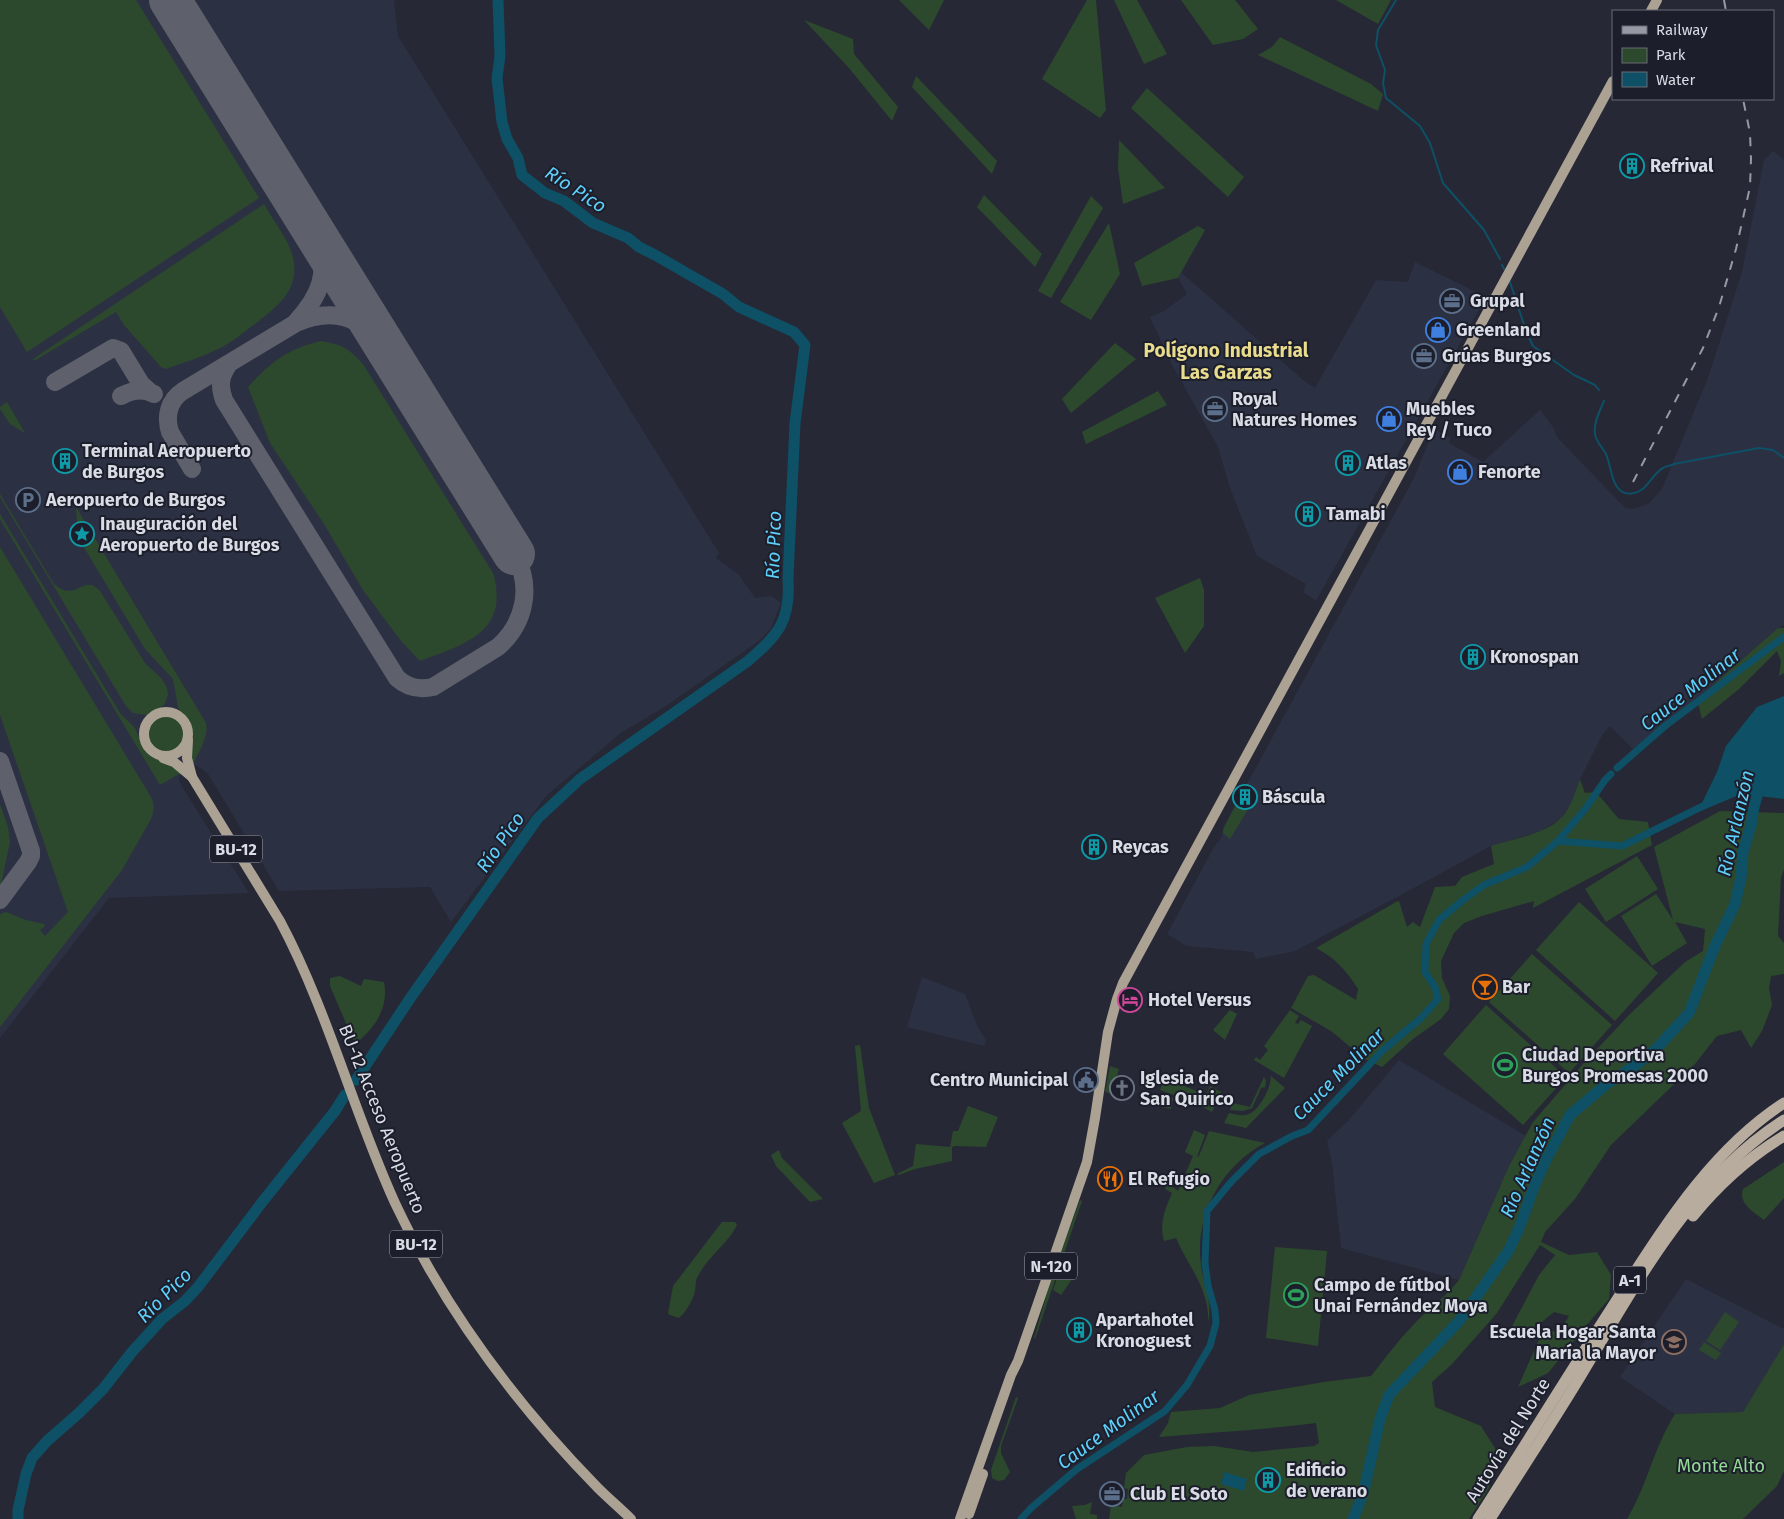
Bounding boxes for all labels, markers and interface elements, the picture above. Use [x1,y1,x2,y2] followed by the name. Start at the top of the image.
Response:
[1612,10,1774,100] legend
[1656,21,1708,39] text: Railway
[1656,46,1686,64] text: Park
[1656,71,1695,89] text: Water
[1619,153,1645,179] building icon: Refrival
[1650,155,1714,177] place label: Refrival
[541,161,611,218] water label: Río Pico
[1439,288,1465,314] office icon: Grupal
[1470,290,1525,312] place label: Grupal
[1425,317,1451,343] shop icon: Greenland
[1456,319,1541,341] place label: Greenland
[1144,339,1309,384] district label: Polígono Industrial Las Garzas
[1411,343,1437,369] office icon: Grúas Burgos
[1442,345,1551,367] place label: Grúas Burgos
[1232,388,1357,431] place label: Royal Natures Homes
[1202,396,1228,422] office icon: Royal Natures Homes
[1406,398,1492,441] place label: Muebles Rey / Tuco
[1376,406,1402,432] shop icon: Muebles Rey / Tuco
[82,440,251,483] place label: Terminal Aeropuerto de Burgos
[52,448,78,474] building icon: Terminal Aeropuerto de Burgos
[1335,450,1361,476] building icon: Atlas
[1365,452,1407,474] place label: Atlas
[1447,459,1473,485] shop icon: Fenorte
[1478,461,1541,483] place label: Fenorte
[15,487,41,513] parking icon: Aeropuerto de Burgos
[45,489,226,511] place label: Aeropuerto de Burgos
[1295,501,1321,527] building icon: Tamabi
[1326,503,1386,525] place label: Tamabi
[761,510,786,580] water label: Río Pico
[99,513,280,556] place label: Inauguración del Aeropuerto de Burgos
[69,521,95,547] place icon: Inauguración del Aeropuerto de Burgos
[1636,643,1746,736] water label: Cauce Molinar
[1460,644,1486,670] building icon: Kronospan
[1490,646,1579,668] place label: Kronospan
[1712,768,1759,878] water label: Río Arlanzón
[1232,784,1258,810] building icon: Báscula
[1262,786,1325,808] place label: Báscula
[471,808,529,877] water label: Río Pico
[1081,834,1107,860] building icon: Reycas
[210,836,262,862] road number: BU-12
[1112,836,1169,858] place label: Reycas
[1472,974,1498,1000] bar icon: Bar
[1502,976,1531,998] place label: Bar
[1117,987,1143,1013] hotel icon: Hotel Versus
[1148,989,1251,1011] place label: Hotel Versus
[334,1021,430,1217] street label: BU-12 Acceso Aeropuerto
[1288,1023,1390,1125] water label: Cauce Molinar
[1522,1044,1708,1087] place label: Ciudad Deportiva Burgos Promesas 2000
[1492,1052,1518,1078] sports icon: Ciudad Deportiva Burgos Promesas 2000
[1073,1067,1099,1093] public building icon: Centro Municipal
[1140,1067,1234,1110] place label: Iglesia de San Quirico
[930,1069,1069,1091] place label: Centro Municipal
[1109,1075,1135,1101] church icon: Iglesia de San Quirico
[1495,1113,1560,1221] water label: Río Arlanzón
[1097,1166,1123,1192] restaurant icon: El Refugio
[1128,1168,1210,1190] place label: El Refugio
[390,1230,442,1258] road number: BU-12
[1025,1252,1077,1280] road number: N-120
[132,1263,197,1328] water label: Río Pico
[1614,1266,1646,1294] road number: A-1
[1314,1274,1488,1317] place label: Campo de fútbol Unai Fernández Moya
[1283,1282,1309,1308] sports icon: Campo de fútbol Unai Fernández Moya
[1095,1309,1194,1352] place label: Apartahotel Kronoguest
[1066,1317,1092,1343] building icon: Apartahotel Kronoguest
[1489,1321,1657,1364] place label: Escuela Hogar Santa María la Mayor
[1661,1329,1687,1355] school or university icon: Escuela Hogar Santa María la Mayor
[1461,1374,1555,1506] street label: Autovía del Norte
[1053,1384,1165,1474] water label: Cauce Molinar
[1677,1455,1765,1477] park label: Monte Alto
[1286,1459,1367,1502] place label: Edificio de verano
[1255,1467,1281,1493] building icon: Edificio de verano
[1099,1481,1125,1507] office icon: Club El Soto
[1130,1483,1228,1505] place label: Club El Soto

